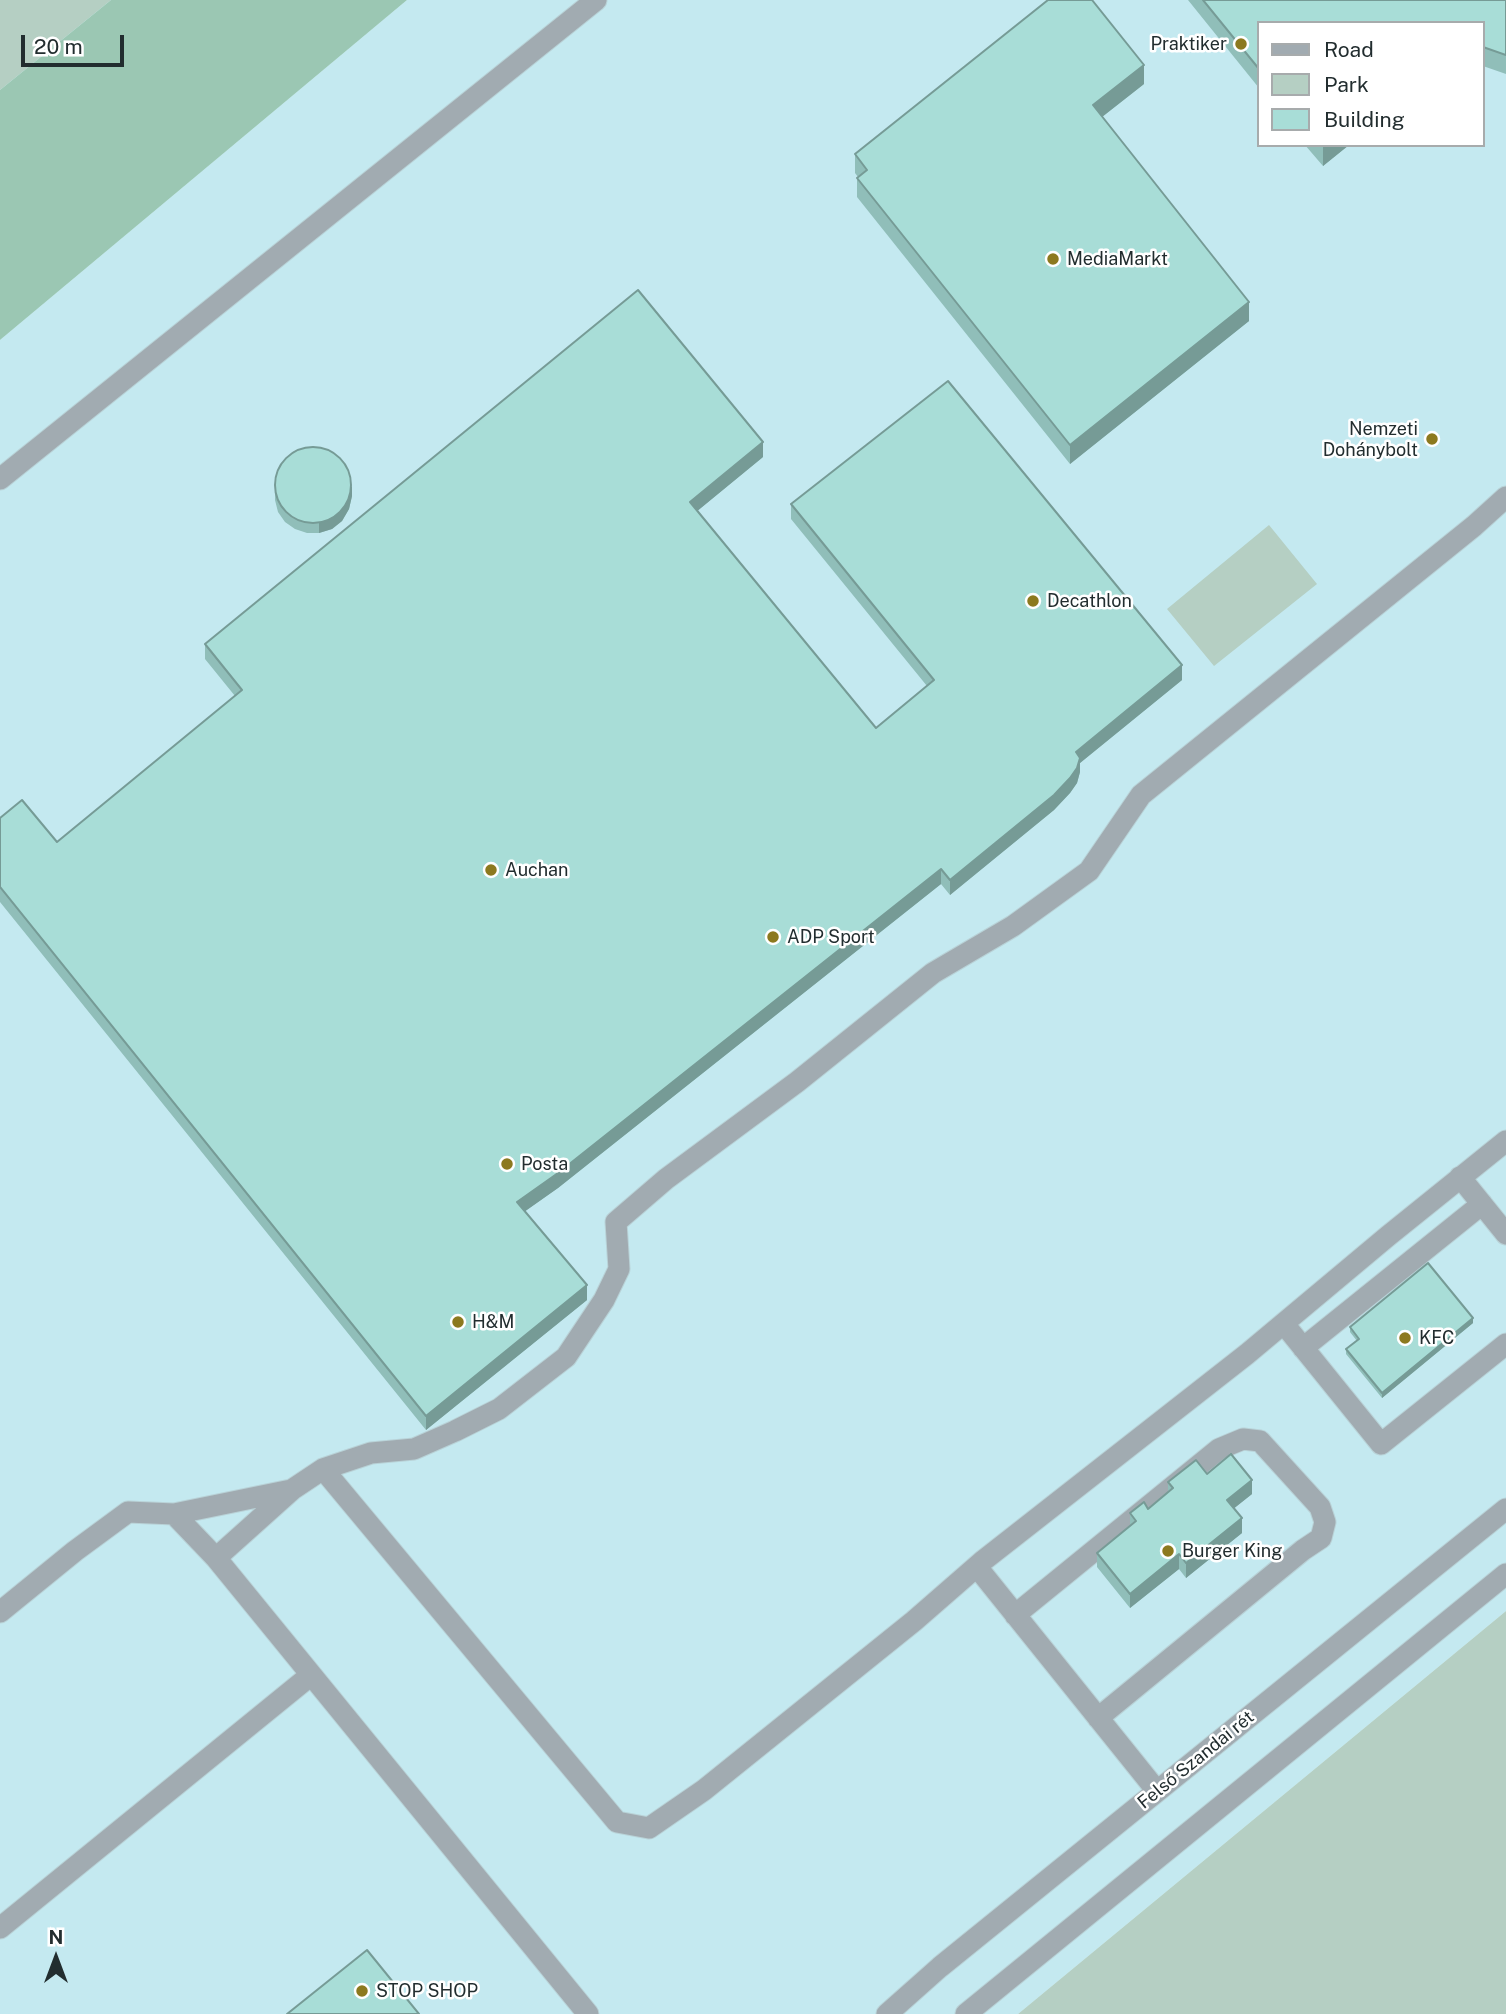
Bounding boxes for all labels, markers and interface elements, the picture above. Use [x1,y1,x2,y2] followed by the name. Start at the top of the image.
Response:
[24,21,128,65] scale bar
[1258,21,1485,147] legend
[1151,33,1227,55] place label: Praktiker
[34,34,83,59] text: 20 m
[1233,36,1249,52] marker: Praktiker
[1324,37,1374,62] text: Road
[1324,72,1369,97] text: Park
[1324,107,1405,132] text: Building
[1067,248,1168,270] place label: MediaMarkt
[1045,251,1061,267] marker: MediaMarkt
[1323,418,1418,460] place label: Nemzeti Dohánybolt
[1424,431,1440,447] marker: Nemzeti Dohánybolt
[1047,590,1132,612] place label: Decathlon
[1025,593,1041,609] marker: Decathlon
[505,859,568,881] place label: Auchan
[483,862,499,878] marker: Auchan
[787,926,875,948] place label: ADP Sport
[765,929,781,945] marker: ADP Sport
[521,1153,568,1175] place label: Posta
[499,1156,515,1172] marker: Posta
[472,1311,514,1333] place label: H&M
[450,1314,466,1330] marker: H&M
[1419,1327,1454,1349] place label: KFC
[1397,1330,1413,1346] marker: KFC
[1182,1540,1282,1562] place label: Burger King
[1160,1543,1176,1559] marker: Burger King
[1133,1706,1259,1814] street label: Felső Szandai rét
[21,1923,91,1993] north arrow
[49,1926,63,1948] text: N
[376,1980,478,2002] place label: STOP SHOP
[354,1983,370,1999] marker: STOP SHOP

